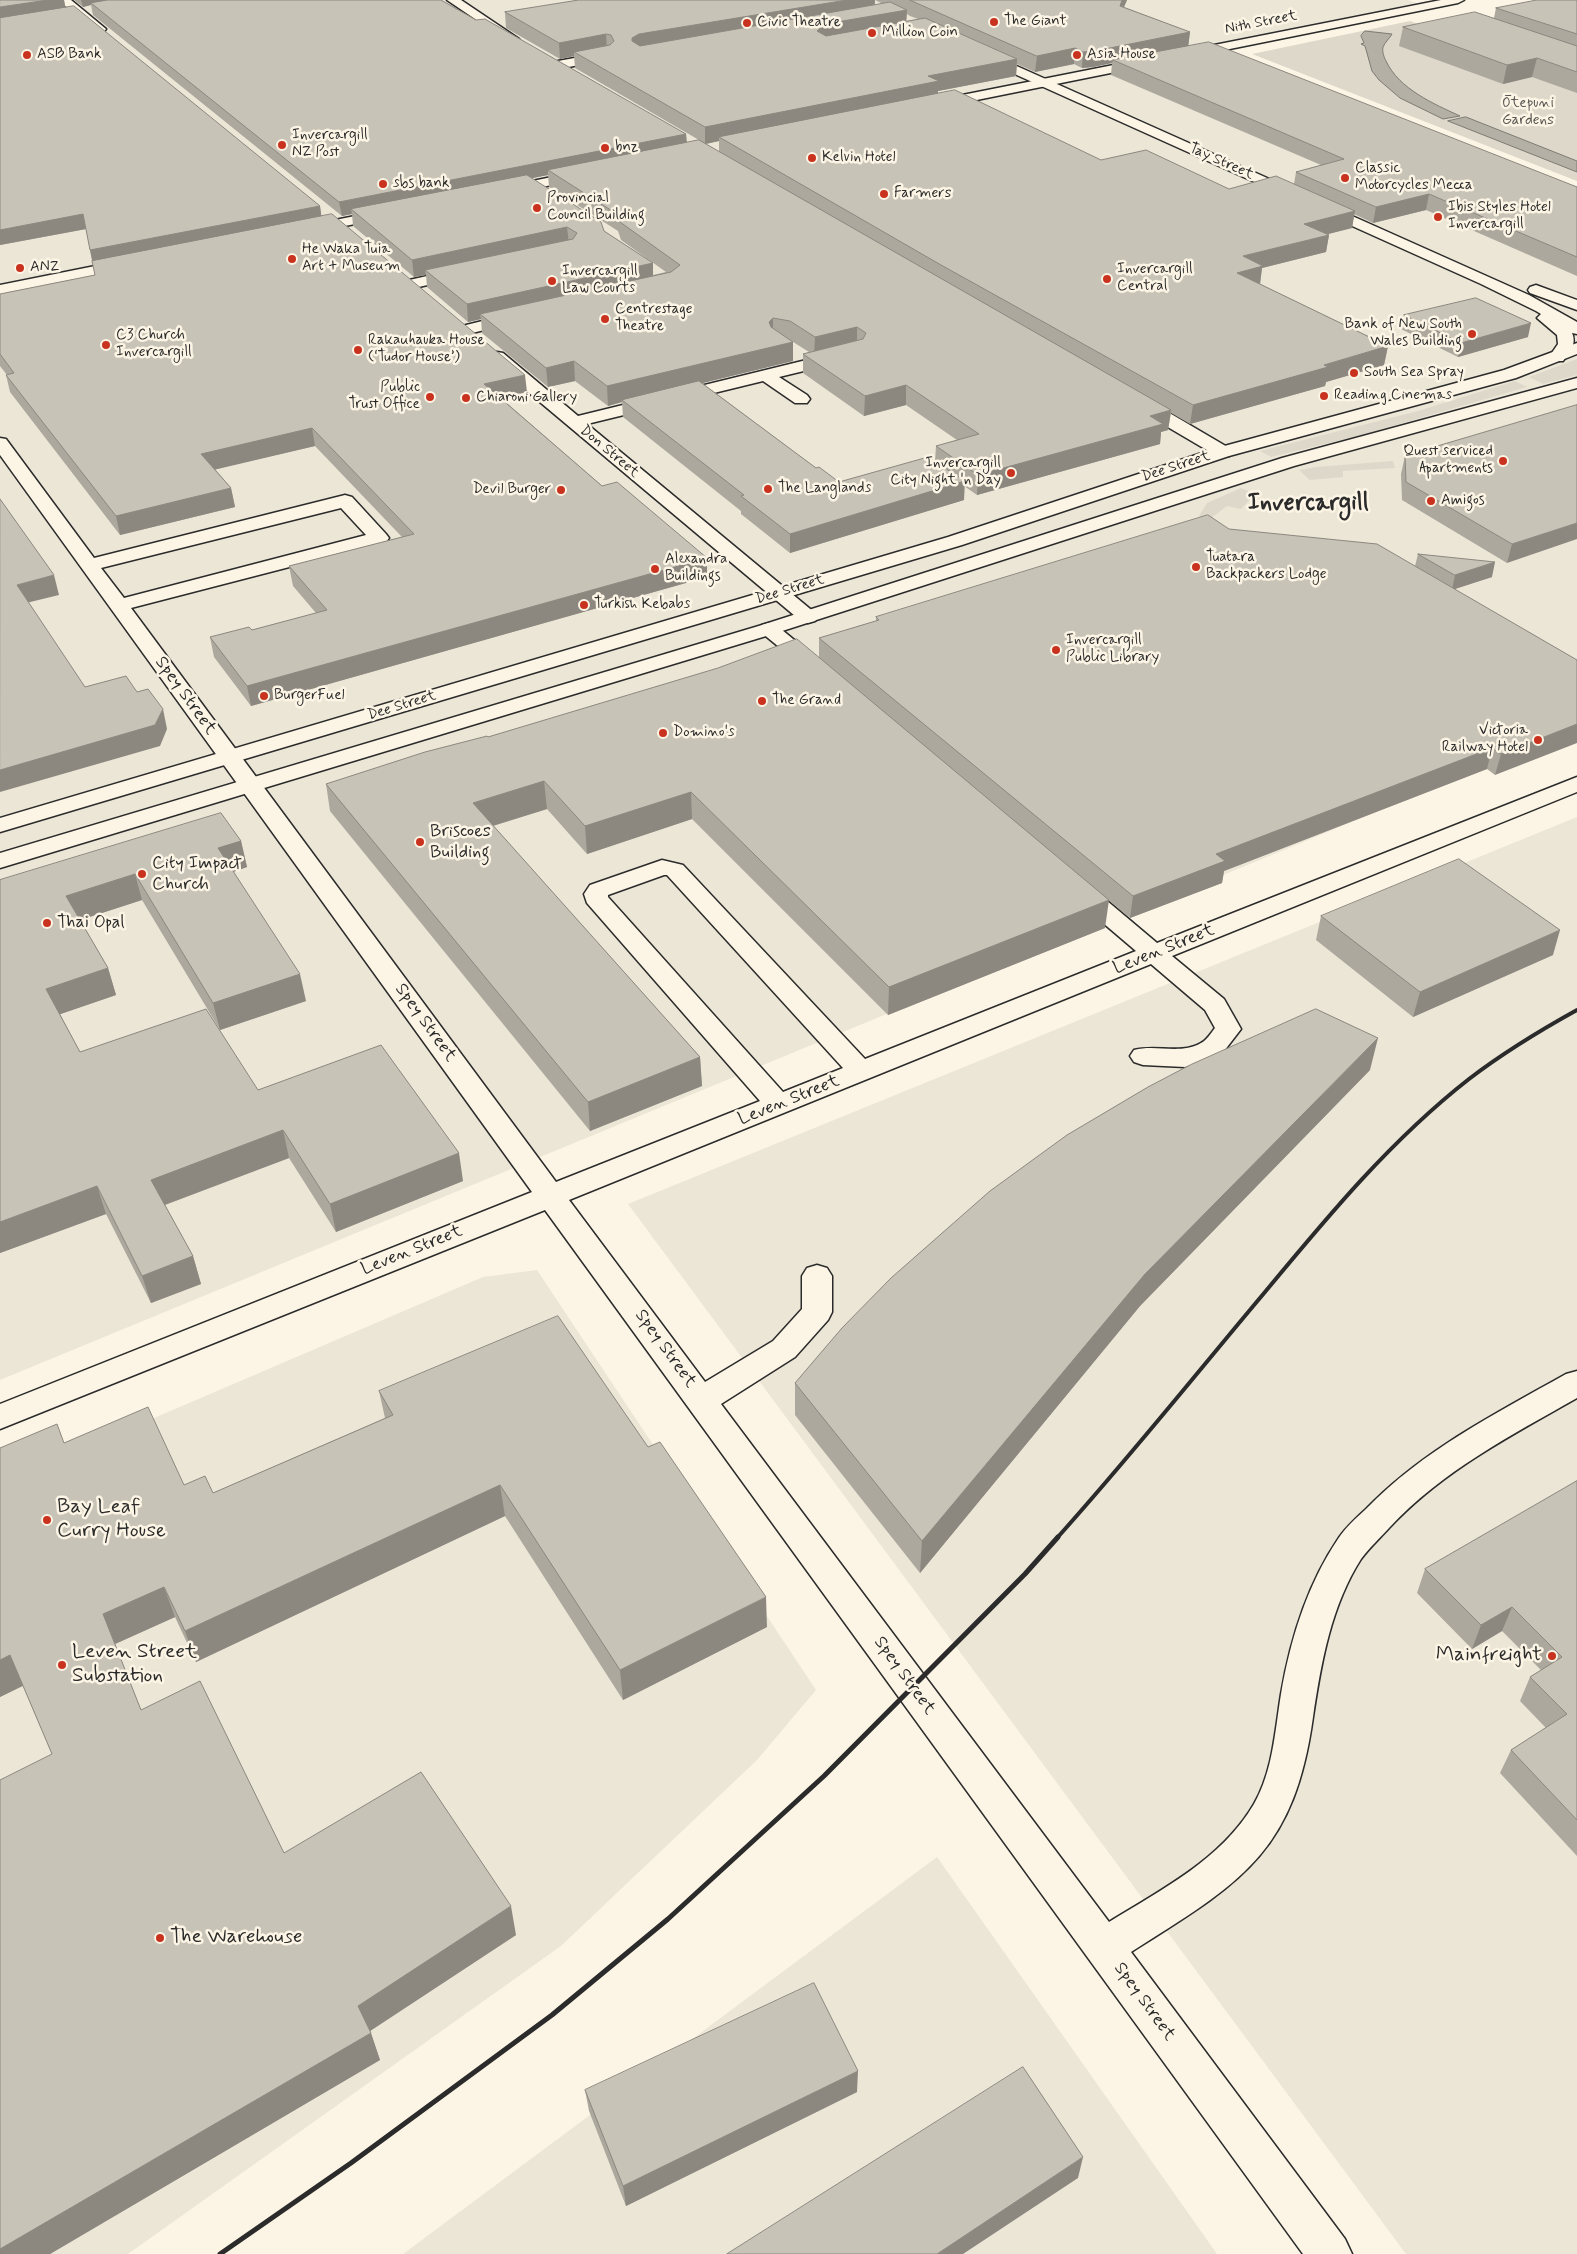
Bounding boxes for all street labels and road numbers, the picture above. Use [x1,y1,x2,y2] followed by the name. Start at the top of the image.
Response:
[1223,7,1299,39] street label: Nith Street
[1186,140,1256,184] street label: Tay Street
[576,422,642,482] street label: Don Street
[1140,448,1212,486] street label: Dee Street
[754,571,826,609] street label: Dee Street
[149,653,221,739] street label: Spey Street
[366,687,438,725] street label: Dee Street
[1110,920,1218,980] street label: Leven Street
[389,980,461,1066] street label: Spey Street
[735,1071,843,1131] street label: Leven Street
[358,1221,466,1281] street label: Leven Street
[629,1306,701,1392] street label: Spey Street
[868,1633,940,1719] street label: Spey Street
[1108,1959,1180,2045] street label: Spey Street

